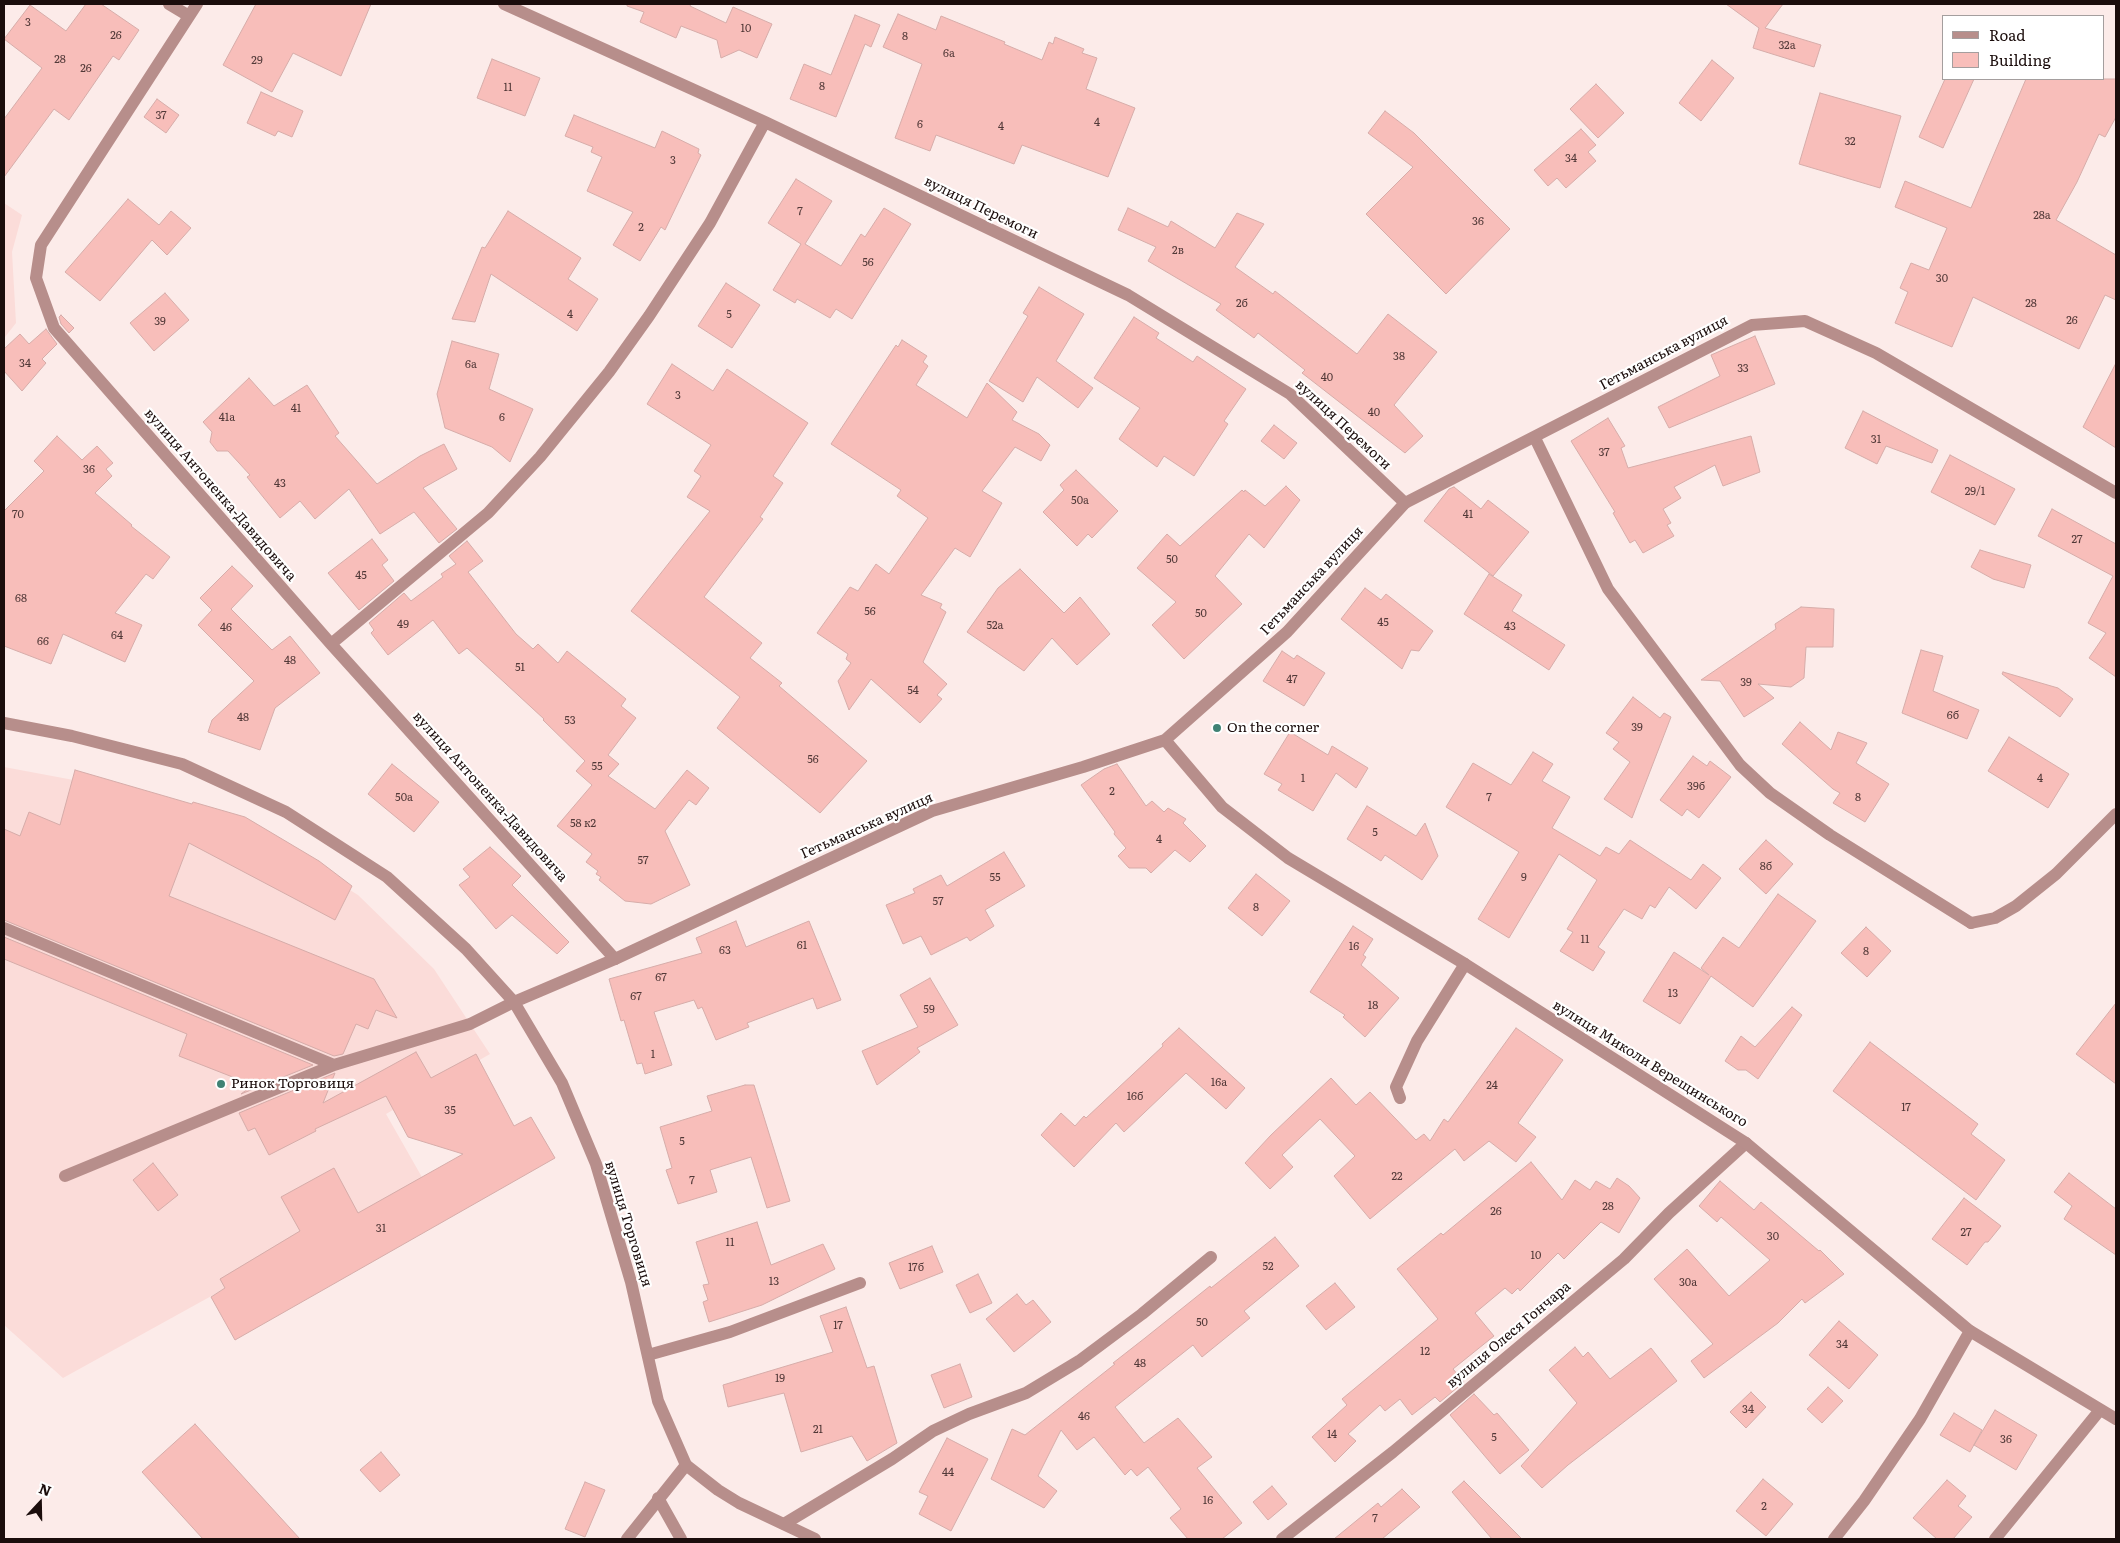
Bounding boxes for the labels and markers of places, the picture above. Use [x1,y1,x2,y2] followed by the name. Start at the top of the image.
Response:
[1227,720,1319,736] place label: On the corner
[1211,722,1223,734] marker: On the corner
[231,1076,354,1092] place label: Ринок Торговиця
[215,1078,227,1090] marker: Ринок Торговиця

